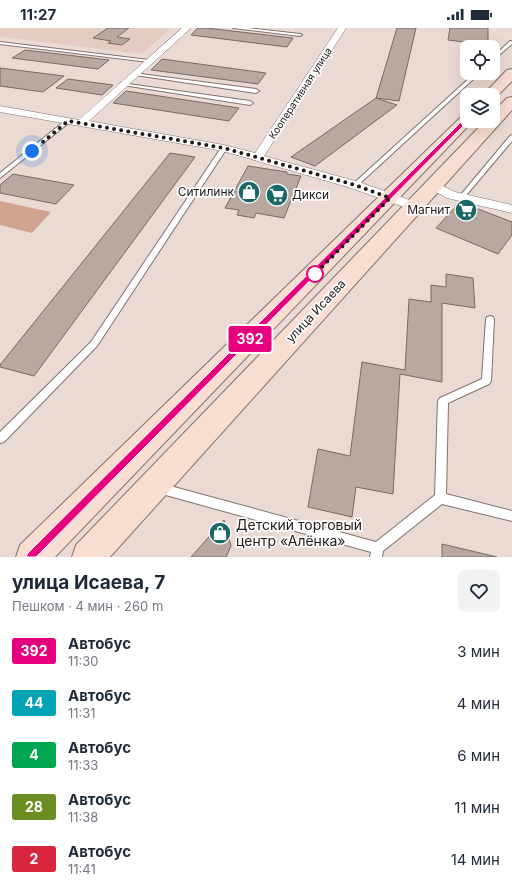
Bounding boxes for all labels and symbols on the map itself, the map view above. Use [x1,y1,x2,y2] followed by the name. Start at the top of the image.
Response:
[266,45,334,141] street label: Кооперативная улица
[22,141,42,161] your location
[236,179,262,205] shop icon: Ситилинк
[264,182,290,208] supermarket icon: Дикси
[178,184,234,199] place label: Ситилинк
[292,187,329,202] place label: Дикси
[453,197,479,223] supermarket icon: Магнит
[407,202,450,217] place label: Магнит
[306,265,324,283] unlabelled marker
[283,276,349,345] street label: улица Исаева
[227,326,273,352] line badge: 392
[236,516,362,549] place label: Детский торговый центр «Алёнка»
[207,520,233,546] shop icon: Детский торговый центр «Алёнка»

